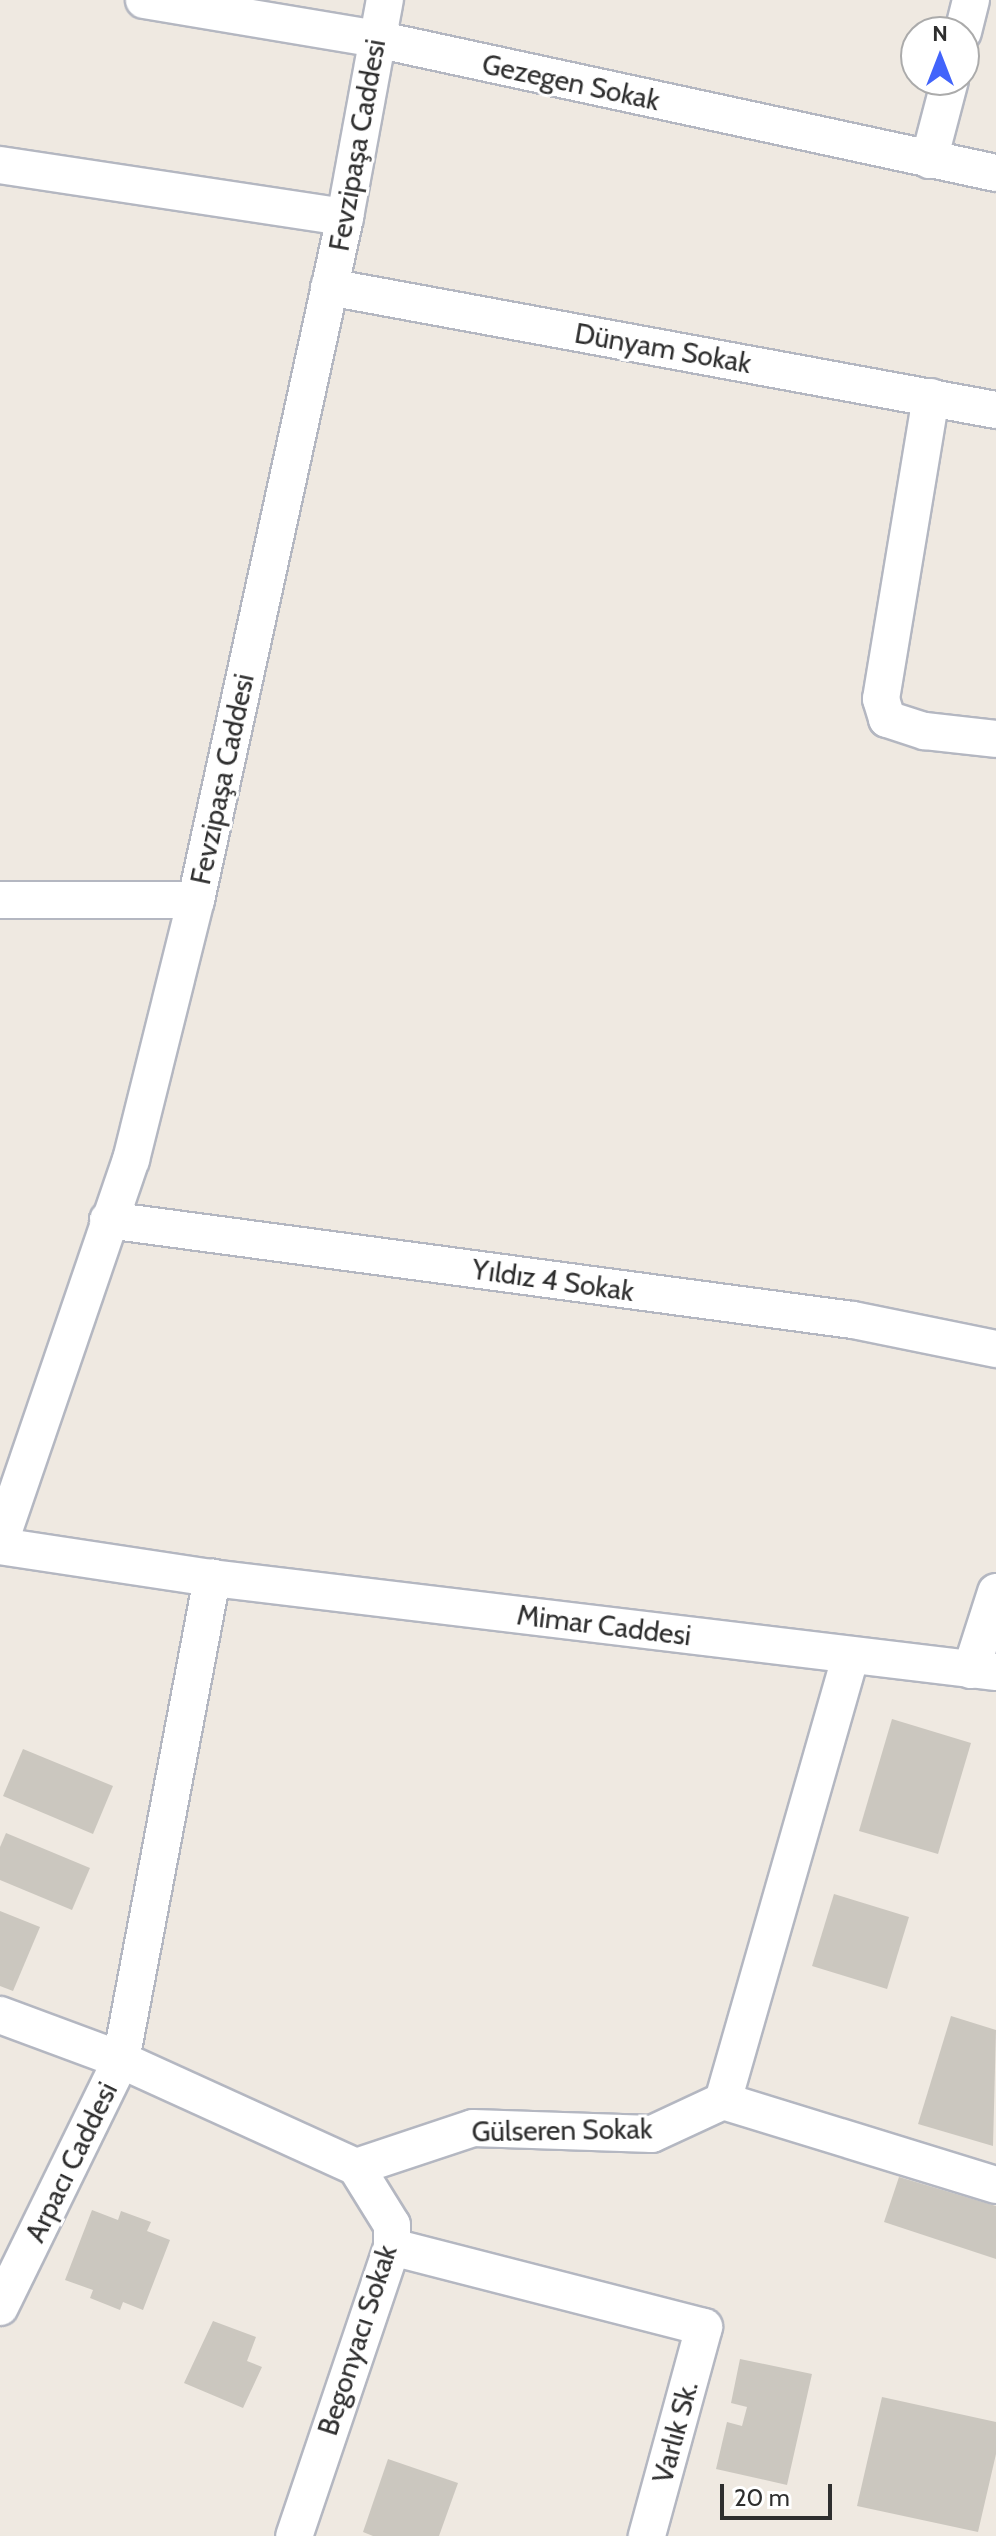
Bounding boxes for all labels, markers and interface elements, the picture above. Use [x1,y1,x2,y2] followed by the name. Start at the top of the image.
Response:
[900,16,980,96] north arrow
[932,20,948,47] text: N
[322,36,392,254] street label: Fevzipaşa Caddesi
[479,47,663,117] street label: Gezegen Sokak
[572,316,754,380] street label: Dünyam Sokak
[183,671,261,887] street label: Fevzipaşa Caddesi
[470,1252,636,1308] street label: Yıldız 4 Sokak
[515,1598,693,1652] street label: Mimar Caddesi
[18,2077,124,2247] street label: Arpacı Caddesi
[471,2112,653,2148] street label: Gülseren Sokak
[310,2241,404,2439] street label: Begonyacı Sokak
[645,2377,705,2487] street label: Varlık Sk.
[724,2468,836,2518] scale bar
[734,2483,790,2512] text: 20 m

